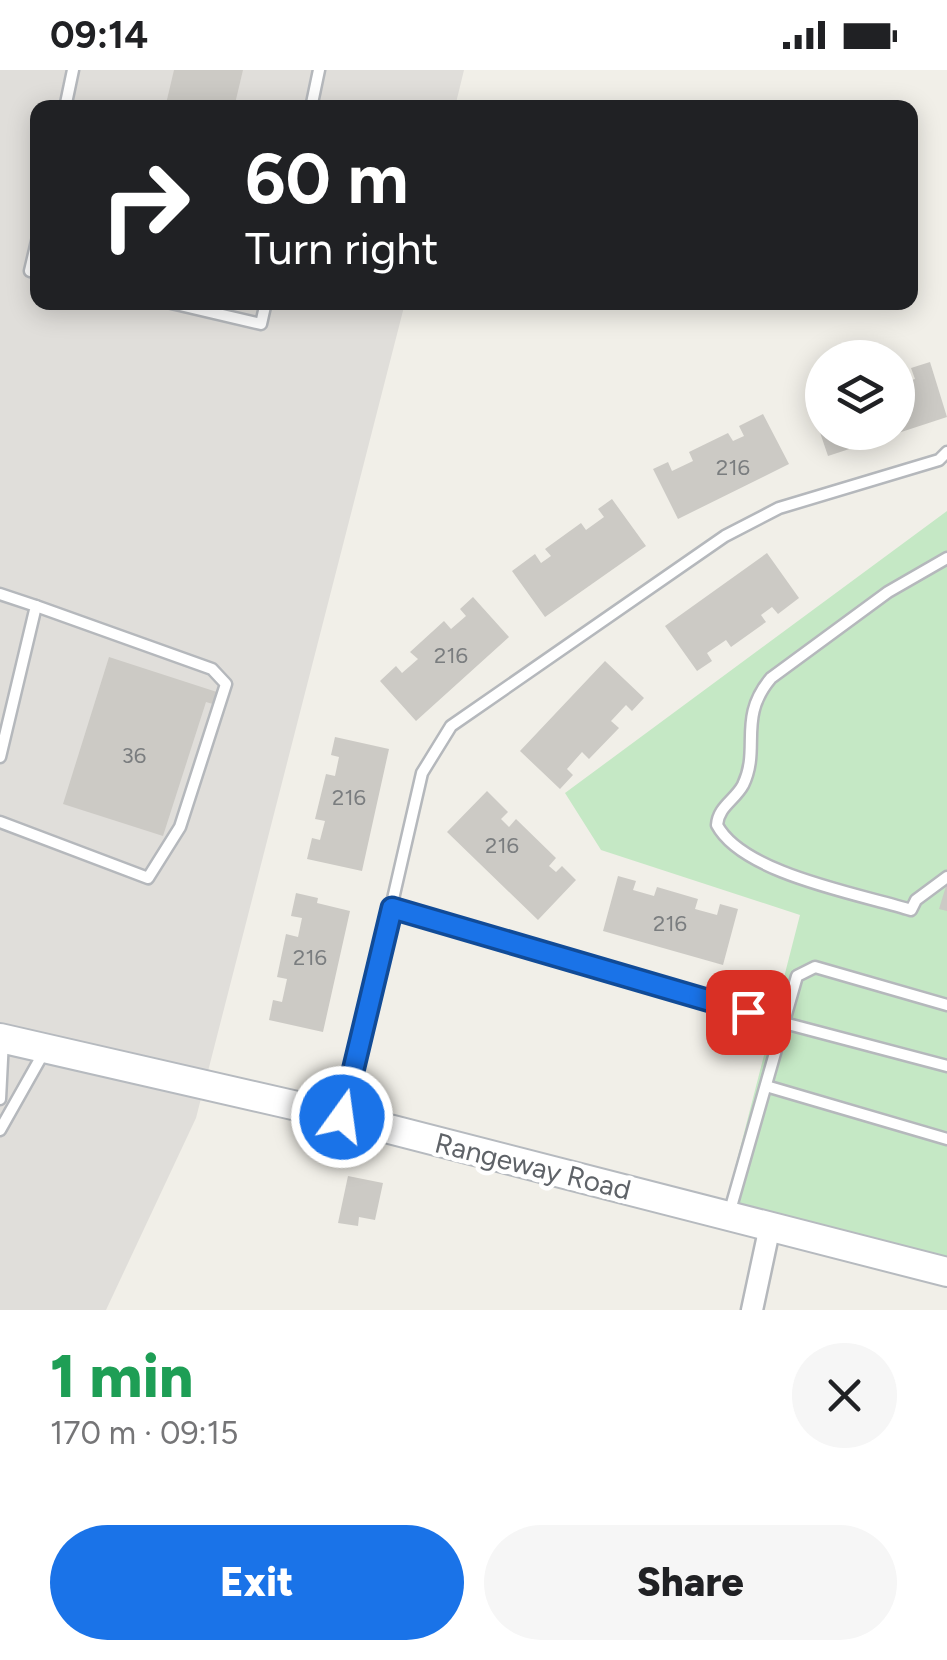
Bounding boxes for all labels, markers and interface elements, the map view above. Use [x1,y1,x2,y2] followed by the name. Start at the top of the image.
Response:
[50,12,148,58] text: 09:14
[245,136,409,221] text: 60 m
[80,140,210,270] icon: right
[245,221,438,275] text: Turn right
[805,340,915,450] map controls
[805,340,915,450] button: layers
[716,454,750,481] house number: 216
[434,642,468,669] house number: 216
[122,742,146,769] house number: 36
[332,784,366,811] house number: 216
[485,832,519,859] house number: 216
[653,910,687,937] house number: 216
[293,944,327,971] house number: 216
[706,970,791,1055] pin
[721,985,776,1040] icon: arrive
[290,1065,394,1169] position arrow
[432,1125,634,1207] street label: Rangeway Road
[50,1340,193,1412] text: 1 min
[792,1343,897,1448] button: close
[50,1414,238,1452] text: 170 m · 09:15
[50,1525,464,1640] button: Exit
[484,1525,897,1640] button: Share

